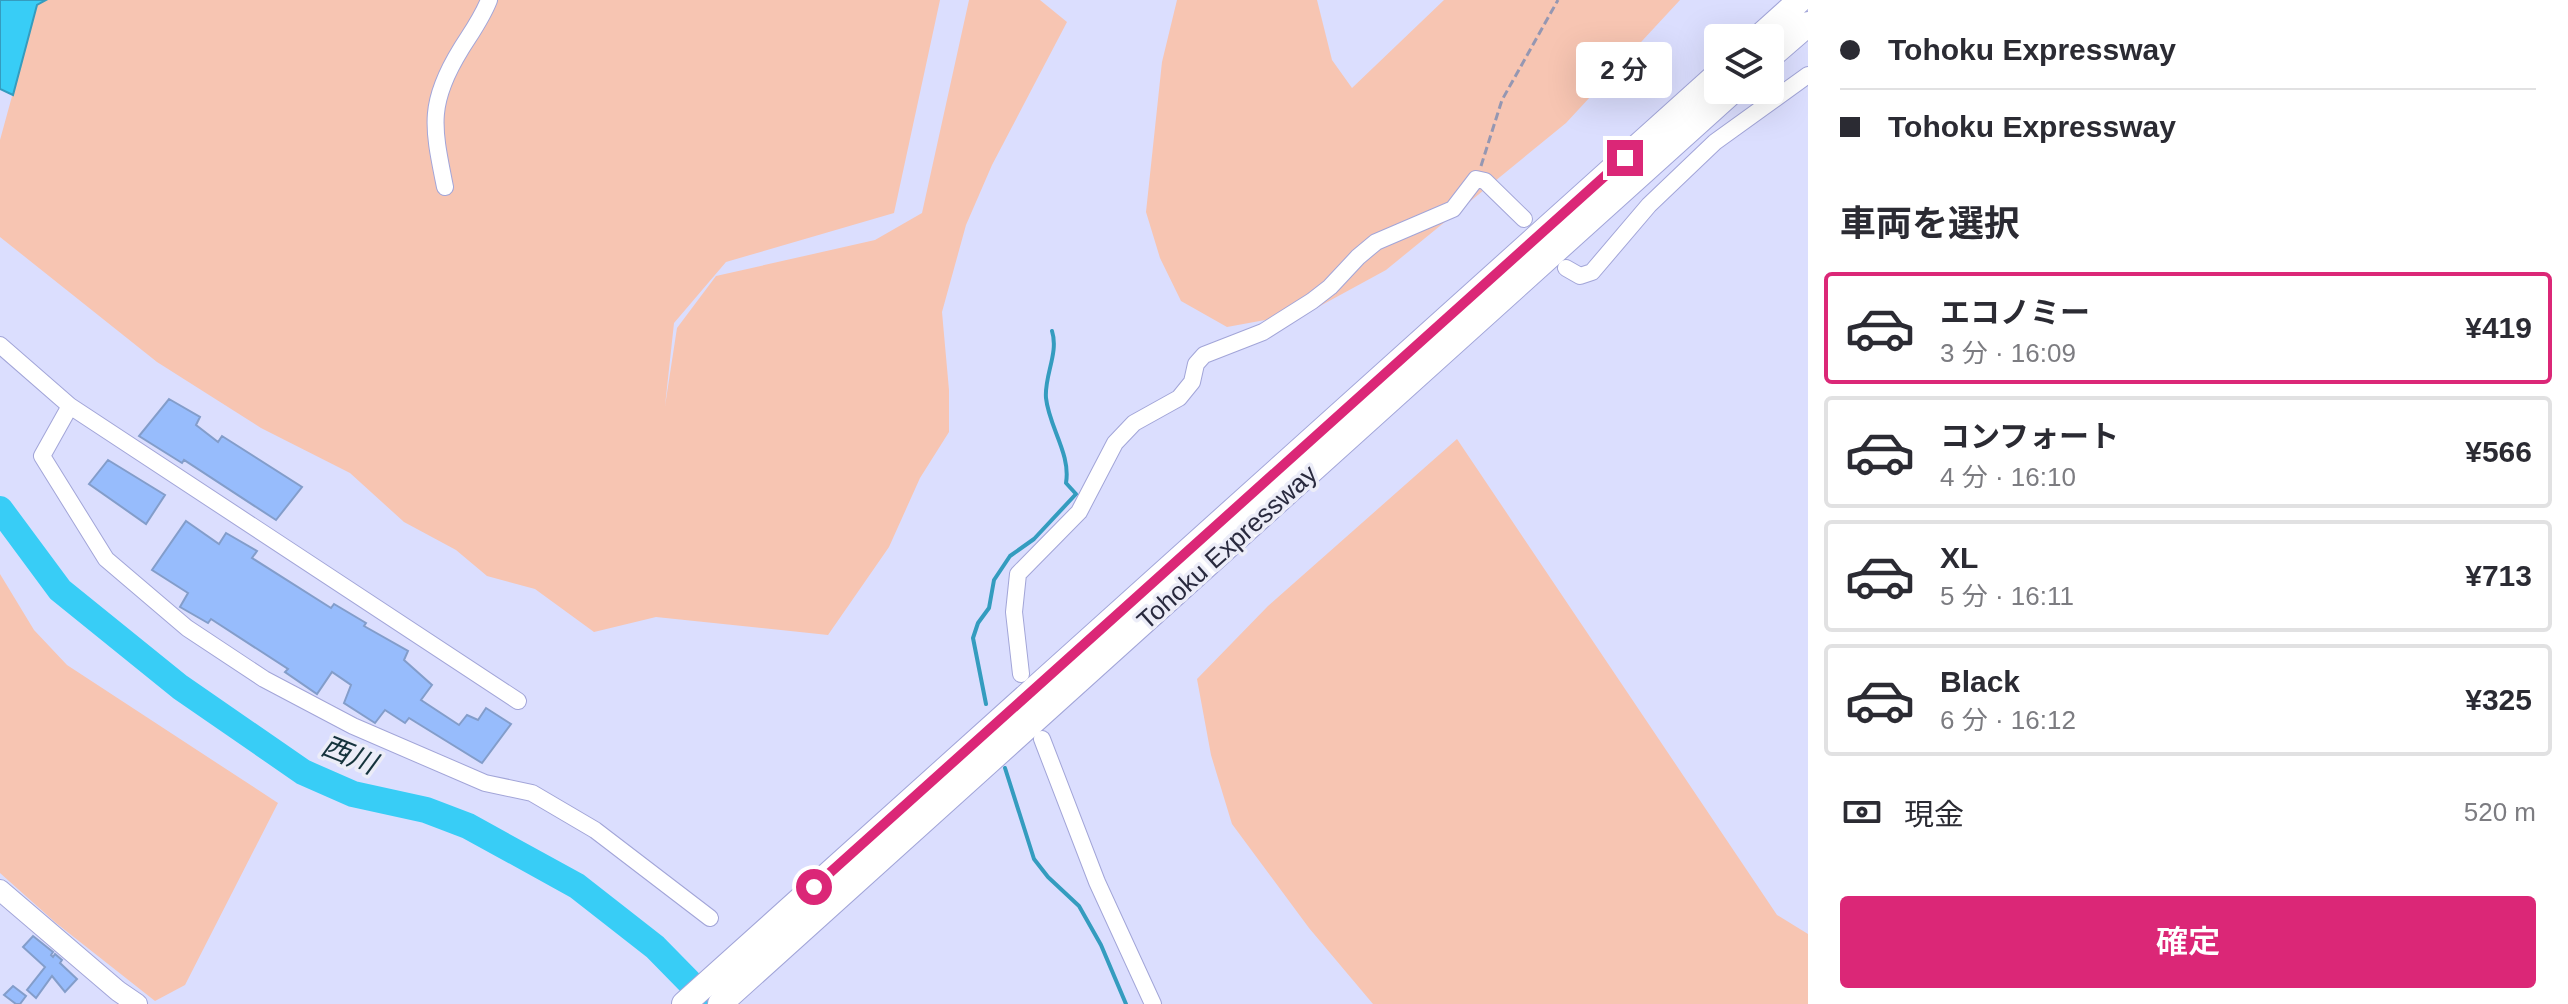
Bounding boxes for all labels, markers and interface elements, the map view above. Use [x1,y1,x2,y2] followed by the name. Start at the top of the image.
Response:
[1704,24,1784,104] map controls
[1704,24,1784,104] button: layers
[1888,33,2176,66] text: Tohoku Expressway
[1577,42,1673,98] callout: 2 分
[1600,55,1648,85] text: 2 分
[1888,110,2176,143] text: Tohoku Expressway
[1607,140,1643,176] route end
[1840,203,2020,244] text: 車両を選択
[1844,292,1916,364] icon: car
[1940,296,2090,329] text: エコノミー
[2465,311,2532,344] text: ¥419
[1940,338,2076,368] text: 3 分 · 16:09
[1844,416,1916,488] icon: car
[1940,420,2119,453] text: コンフォート
[2465,435,2532,468] text: ¥566
[1131,458,1323,636] street label: Tohoku Expressway
[1940,462,2076,492] text: 4 分 · 16:10
[1844,540,1916,612] icon: car
[1940,541,1978,574] text: XL
[2465,559,2532,592] text: ¥713
[1940,581,2074,611] text: 5 分 · 16:11
[1844,664,1916,736] icon: car
[1940,665,2020,698] text: Black
[2465,683,2532,716] text: ¥325
[1940,705,2076,735] text: 6 分 · 16:12
[317,730,384,781] water label: 西川
[1840,790,1884,834] icon: cash
[2464,797,2536,827] text: 520 m
[1904,798,1964,831] text: 現金
[796,869,832,905] route start
[1840,896,2536,988] button: 確定

